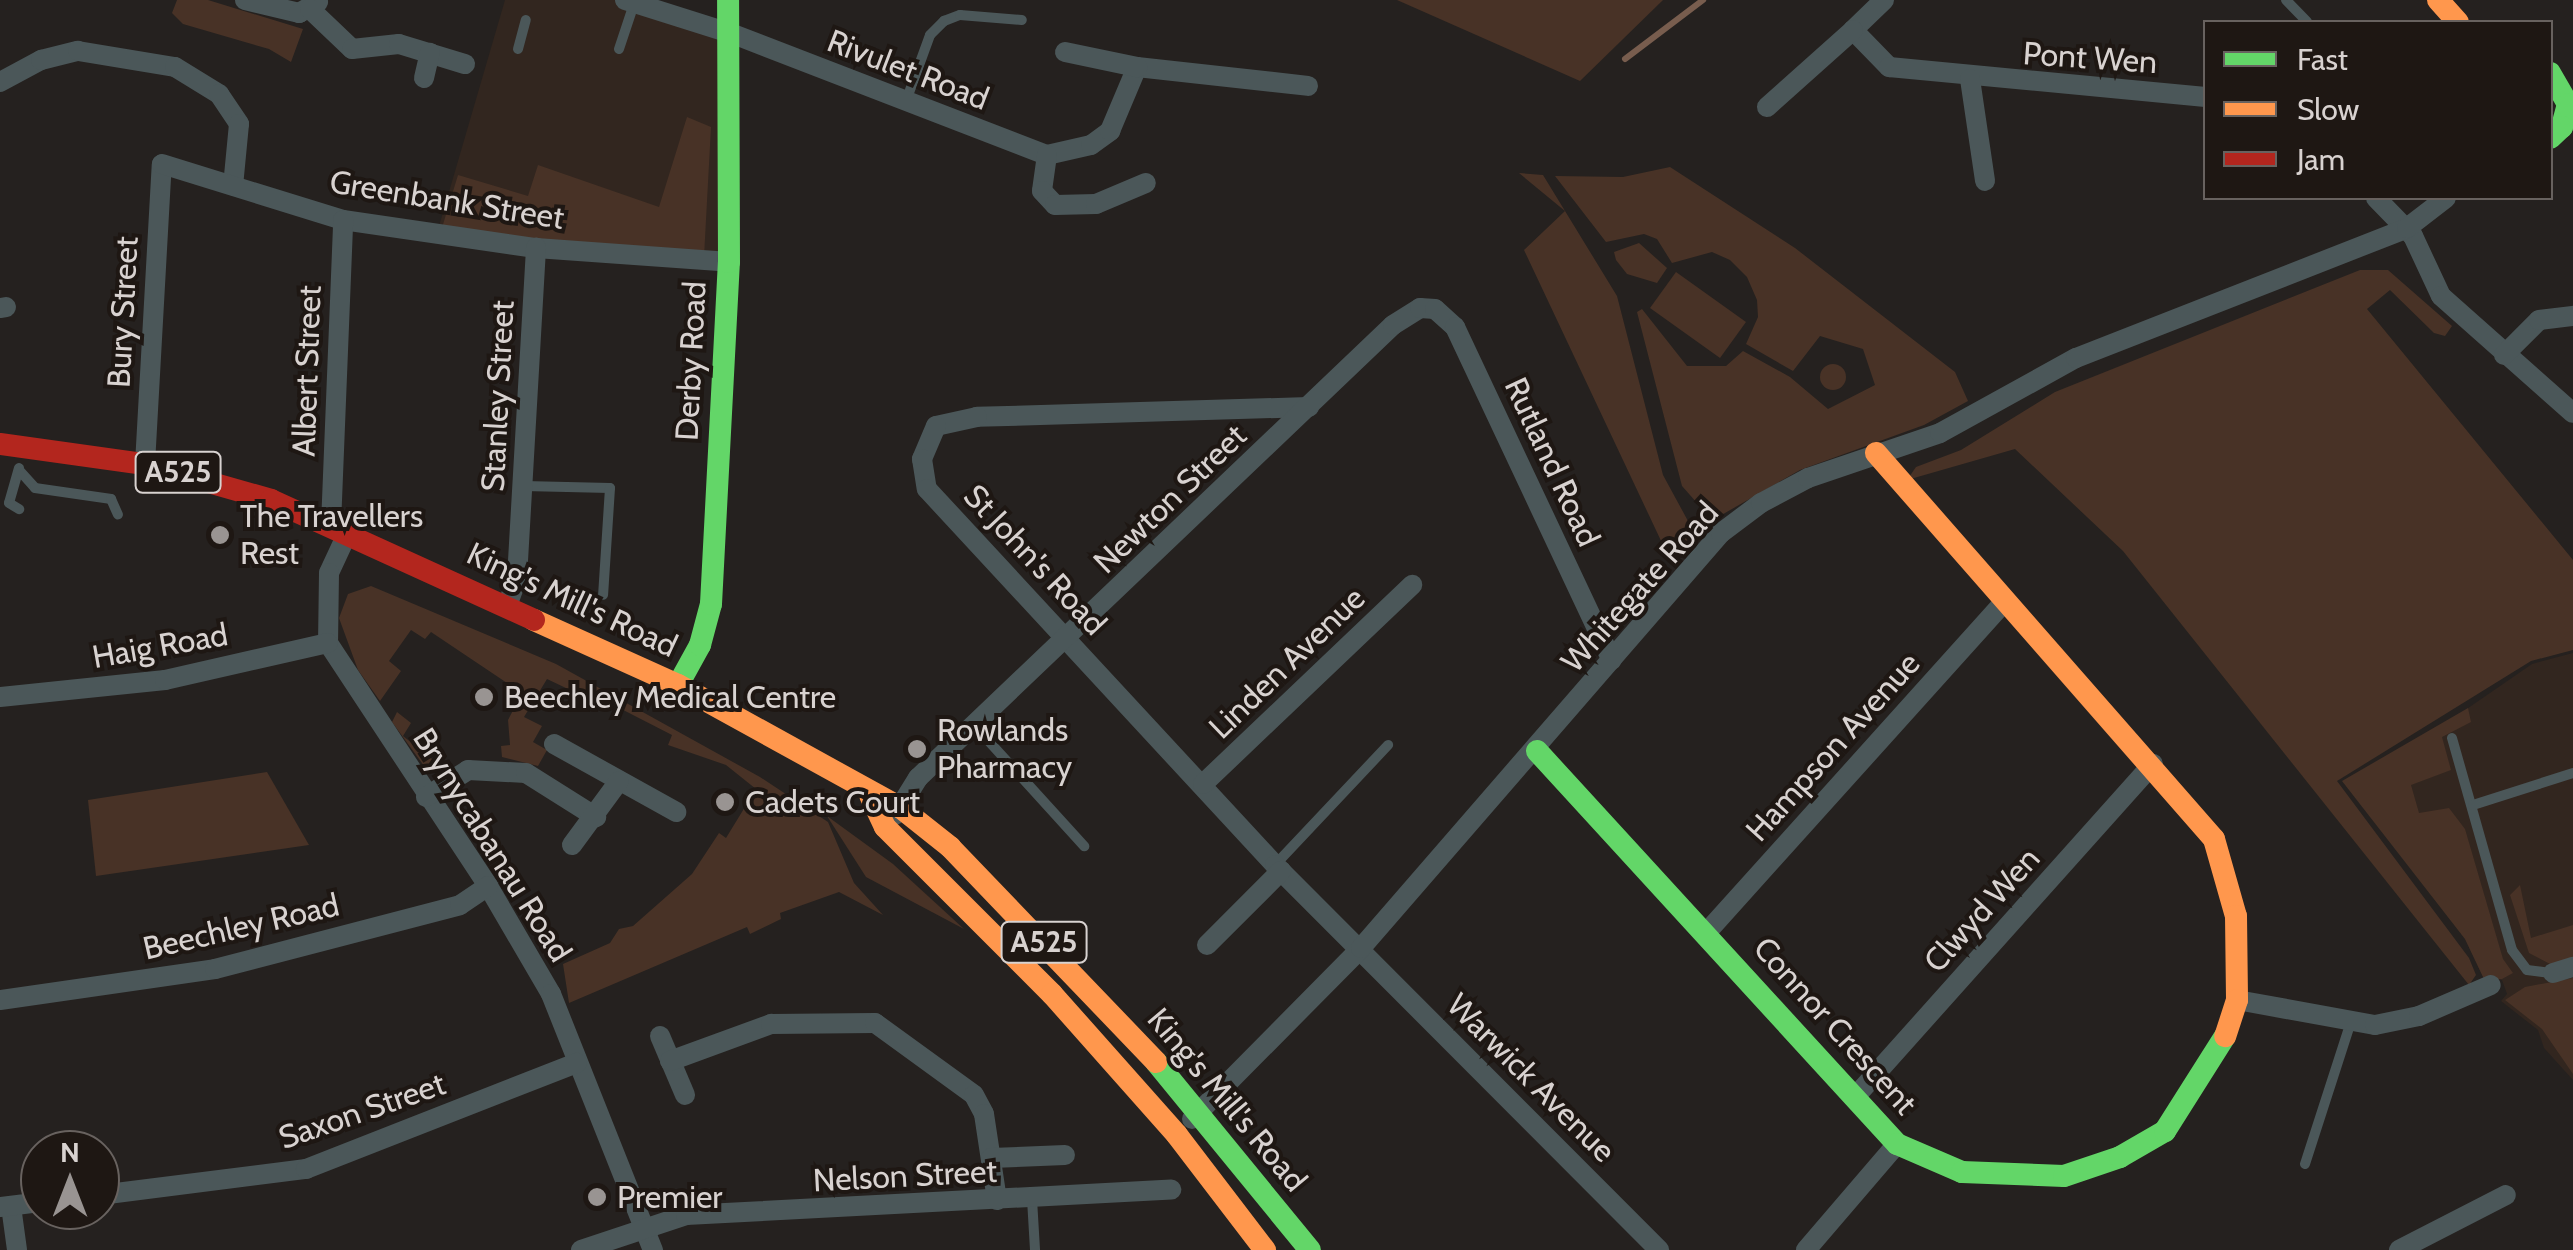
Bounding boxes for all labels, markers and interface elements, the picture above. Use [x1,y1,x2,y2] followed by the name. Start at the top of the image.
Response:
[2203,20,2553,200] legend
[822,22,994,118] street label: Rivulet Road
[2022,34,2158,82] street label: Pont Wen
[2297,41,2348,78] text: Fast
[2297,91,2359,128] text: Slow
[2297,141,2345,178] text: Jam
[327,163,567,237] street label: Greenbank Street
[100,235,146,389] street label: Bury Street
[668,280,714,442] street label: Derby Road
[285,285,329,457] street label: Albert Street
[474,299,522,493] street label: Stanley Street
[1496,372,1608,552] street label: Rutland Road
[1086,417,1254,581] street label: Newton Street
[133,447,223,497] road number: A525
[956,477,1114,643] street label: St John's Road
[1553,494,1727,680] street label: Whitegate Road
[240,498,423,573] place label: The Travellers Rest
[209,524,231,546] marker: The Travellers Rest
[461,535,683,665] street label: King's Mill's Road
[1201,579,1373,747] street label: Linden Avenue
[89,615,231,677] street label: Haig Road
[1738,645,1928,849] street label: Hampson Avenue
[504,678,836,716] place label: Beechley Medical Centre
[473,686,495,708] marker: Beechley Medical Centre
[937,712,1072,787] place label: Rowlands Pharmacy
[405,721,579,969] street label: Brynycabanau Road
[906,738,928,760] marker: Rowlands Pharmacy
[745,783,920,821] place label: Cadets Court
[714,791,736,813] marker: Cadets Court
[1916,840,2048,980] street label: Clwyd Wen
[139,886,343,968] street label: Beechley Road
[999,917,1089,967] road number: A525
[1745,929,1925,1123] street label: Connor Crescent
[1439,986,1623,1170] street label: Warwick Avenue
[1139,1001,1315,1199] street label: King's Mill's Road
[274,1065,450,1157] street label: Saxon Street
[20,1130,120,1230] north arrow
[60,1135,80,1169] text: N
[812,1152,998,1200] street label: Nelson Street
[617,1178,722,1216] place label: Premier
[586,1186,608,1208] marker: Premier

